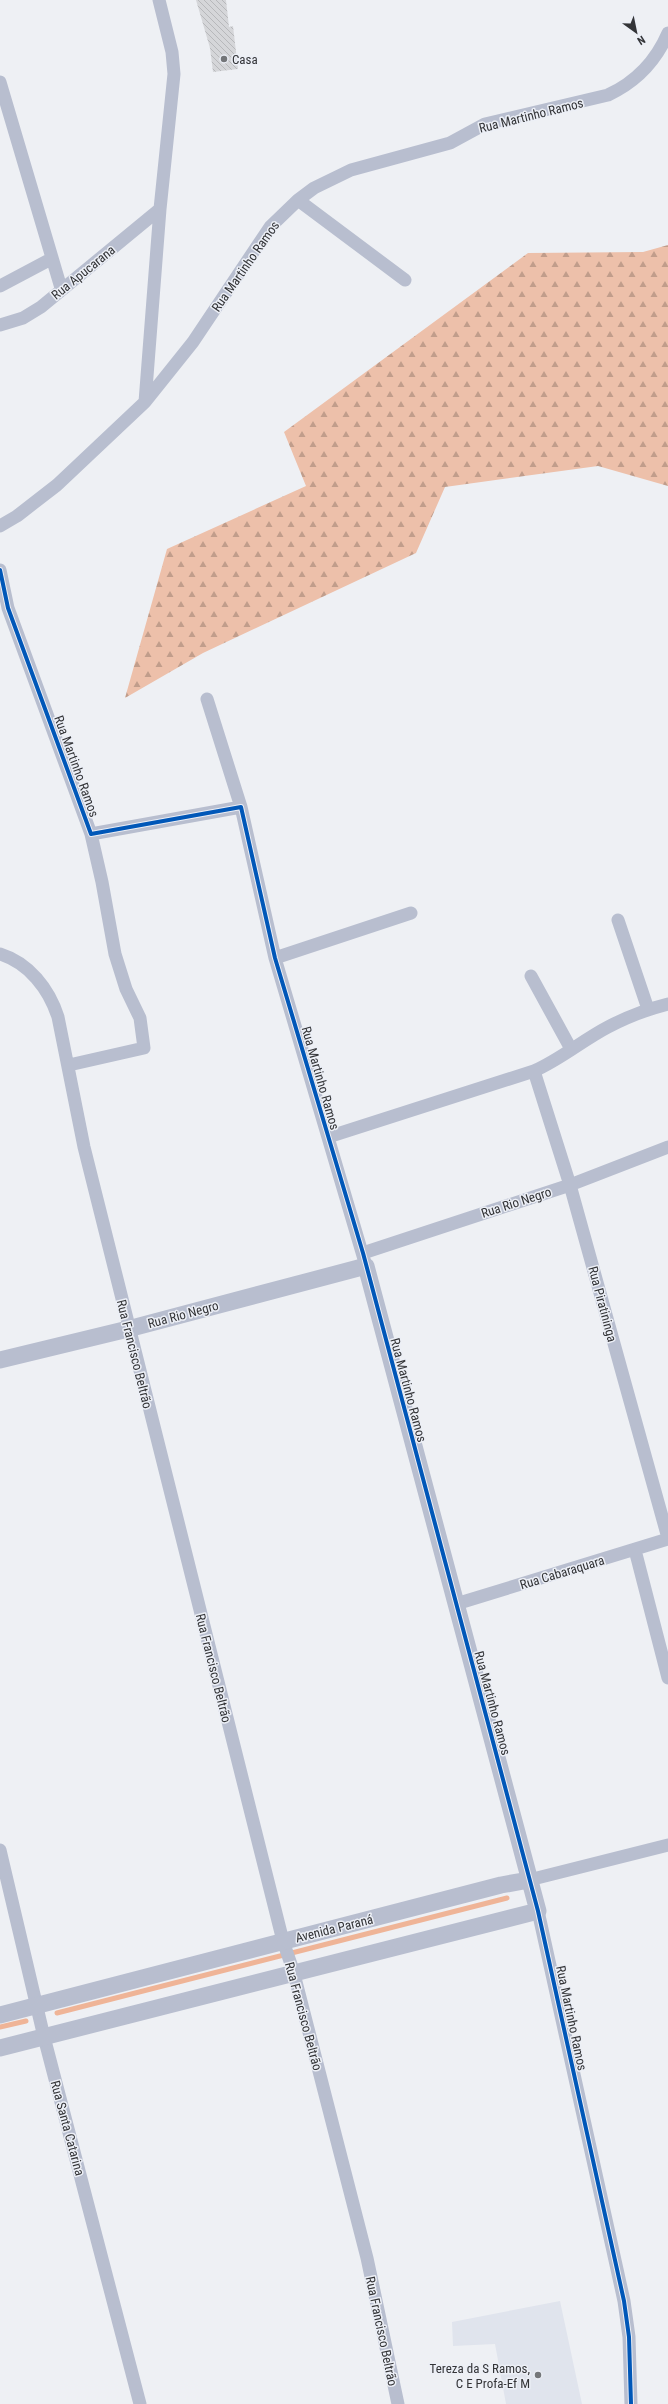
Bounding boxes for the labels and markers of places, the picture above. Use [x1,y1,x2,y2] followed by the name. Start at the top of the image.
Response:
[232,52,258,67] place label: Casa
[219,54,229,64] marker: Casa
[430,2361,530,2391] place label: Tereza da S Ramos, C E Profa-Ef M
[533,2370,543,2380] marker: Tereza da S Ramos, C E Profa-Ef M

